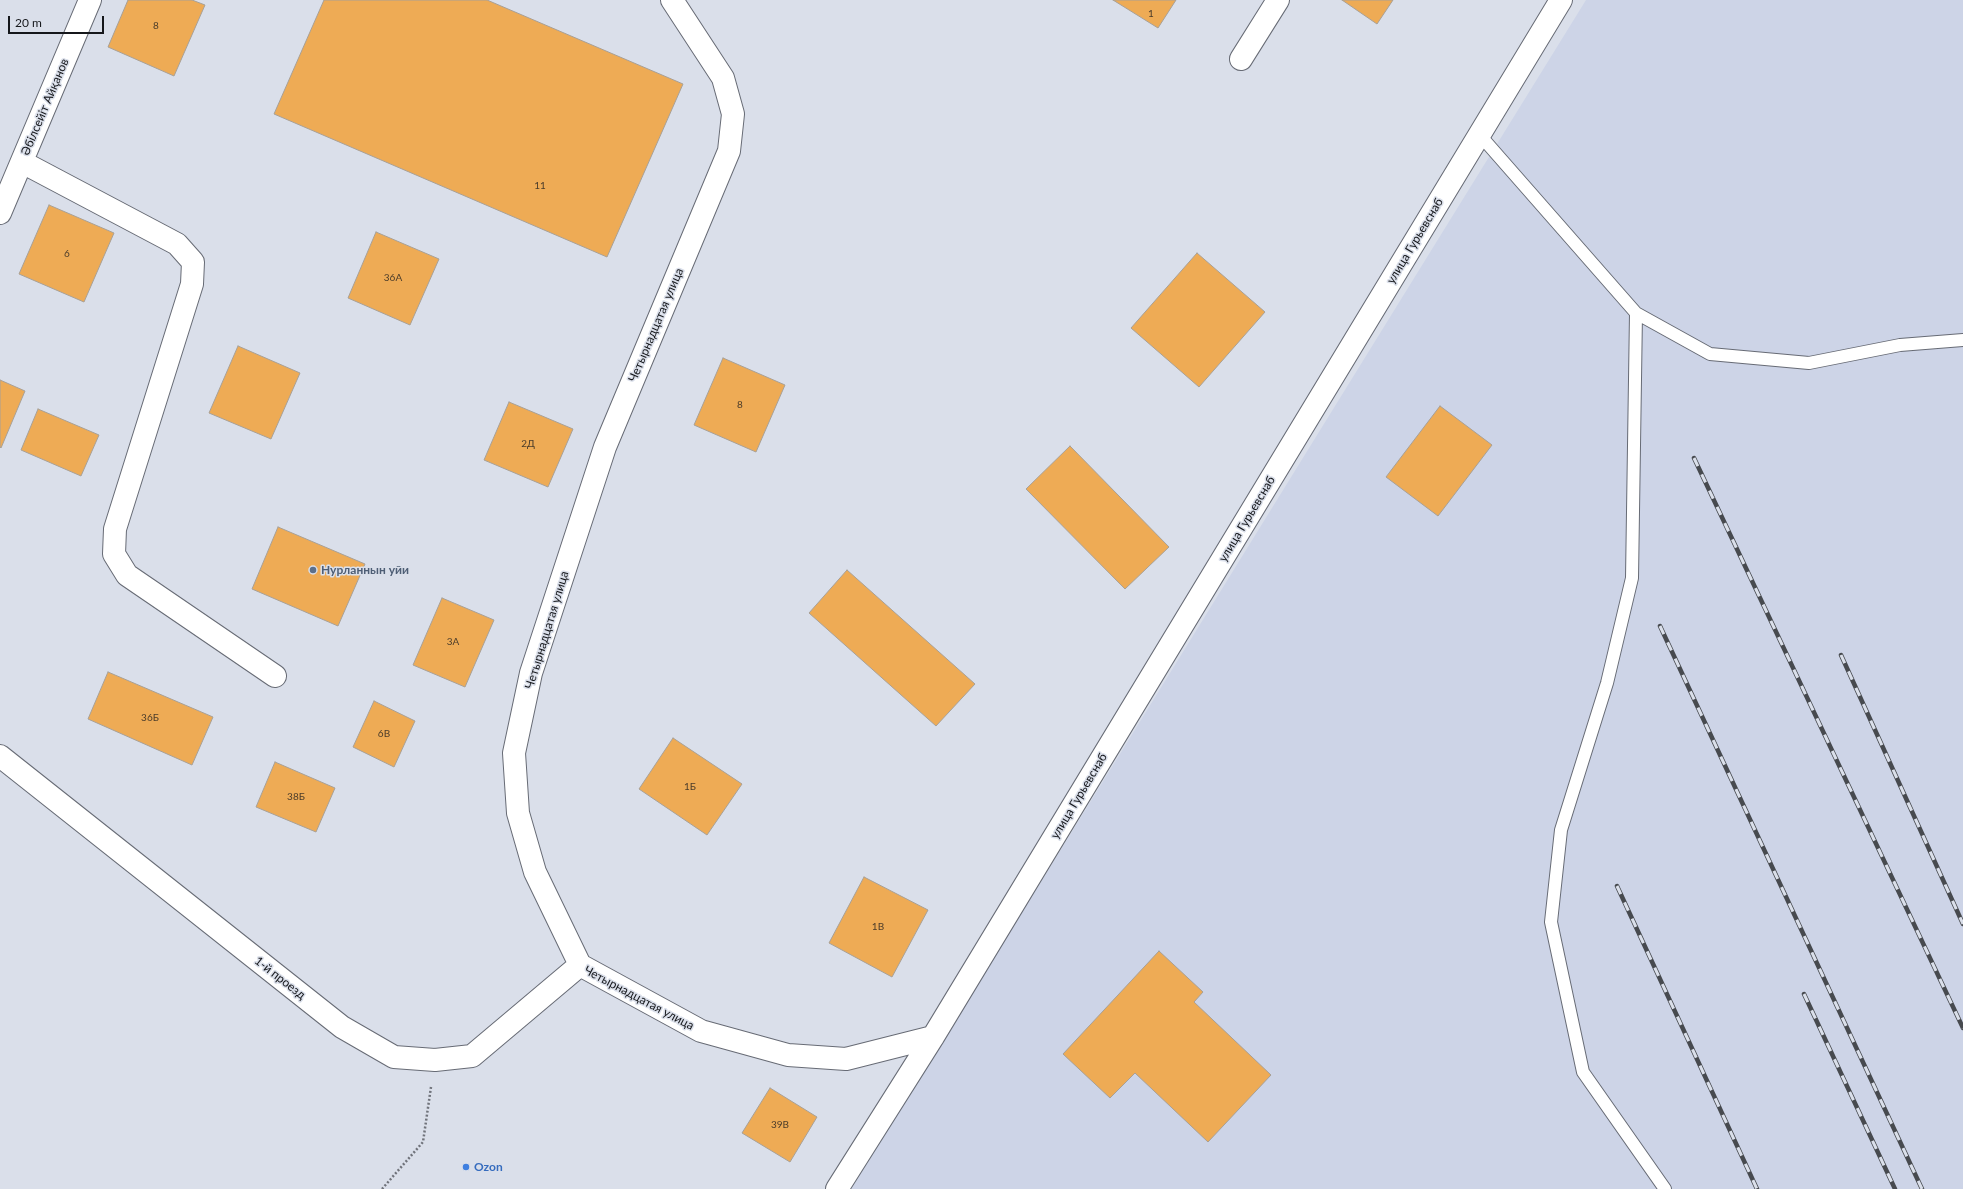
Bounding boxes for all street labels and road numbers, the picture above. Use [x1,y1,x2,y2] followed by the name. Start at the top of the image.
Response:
[18,56,72,158] street label: Әбілсейіт Айқанов
[1384,195,1446,287] street label: улица Гурьевснаб
[625,266,687,384] street label: Четырнадцатая улица
[1216,473,1278,565] street label: улица Гурьевснаб
[522,569,572,691] street label: Четырнадцатая улица
[1048,750,1110,842] street label: улица Гурьевснаб
[252,954,308,1002] street label: 1-й проезд
[582,963,696,1033] street label: Четырнадцатая улица

